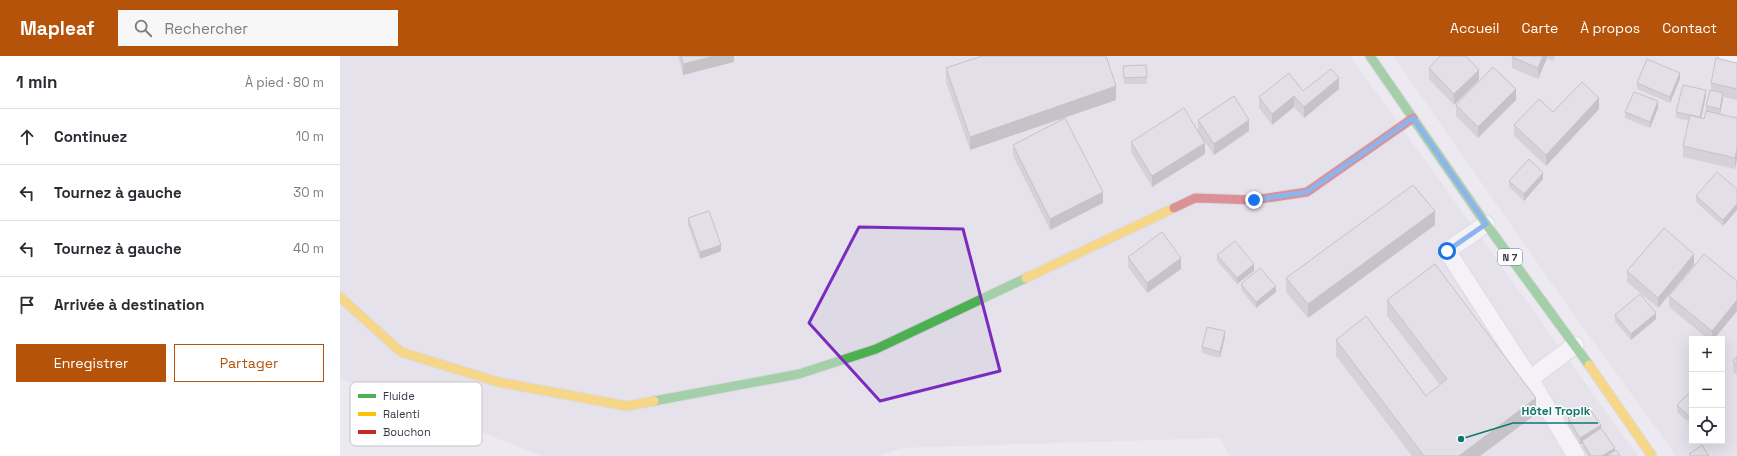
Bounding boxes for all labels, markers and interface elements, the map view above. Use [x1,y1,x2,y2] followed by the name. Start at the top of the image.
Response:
[118,10,398,46] search box
[20,16,94,41] text: Mapleaf
[132,17,154,39] icon: search
[164,19,248,38] text: Rechercher
[1450,19,1499,37] text: Accueil
[1521,19,1558,37] text: Carte
[1580,19,1640,37] text: À propos
[1662,19,1717,37] text: Contact
[16,71,58,93] text: 1 min
[245,74,324,91] text: À pied · 80 m
[16,126,38,148] icon: ahead
[54,127,127,146] text: Continuez
[296,128,324,145] text: 10 m
[16,182,38,204] icon: left
[54,183,182,202] text: Tournez à gauche
[293,184,324,201] text: 30 m
[1245,191,1263,209] route end
[16,238,38,260] icon: left
[54,239,182,258] text: Tournez à gauche
[293,240,324,257] text: 40 m
[1438,242,1456,260] route start
[1498,249,1522,265] road number: N 7
[16,294,38,316] icon: arrive
[54,295,204,314] text: Arrivée à destination
[1689,336,1725,444] map controls
[1689,336,1725,372] button: +
[16,344,166,382] button: Enregistrer
[174,344,324,382] button: Partager
[1689,372,1725,408] button: −
[350,382,482,446] legend
[383,389,415,403] text: Fluide
[1513,399,1598,423] callout: Hôtel Tropik
[1522,403,1591,419] text: Hôtel Tropik
[383,407,420,421] text: Ralenti
[1689,408,1725,444] button: locate
[383,425,431,439] text: Bouchon

